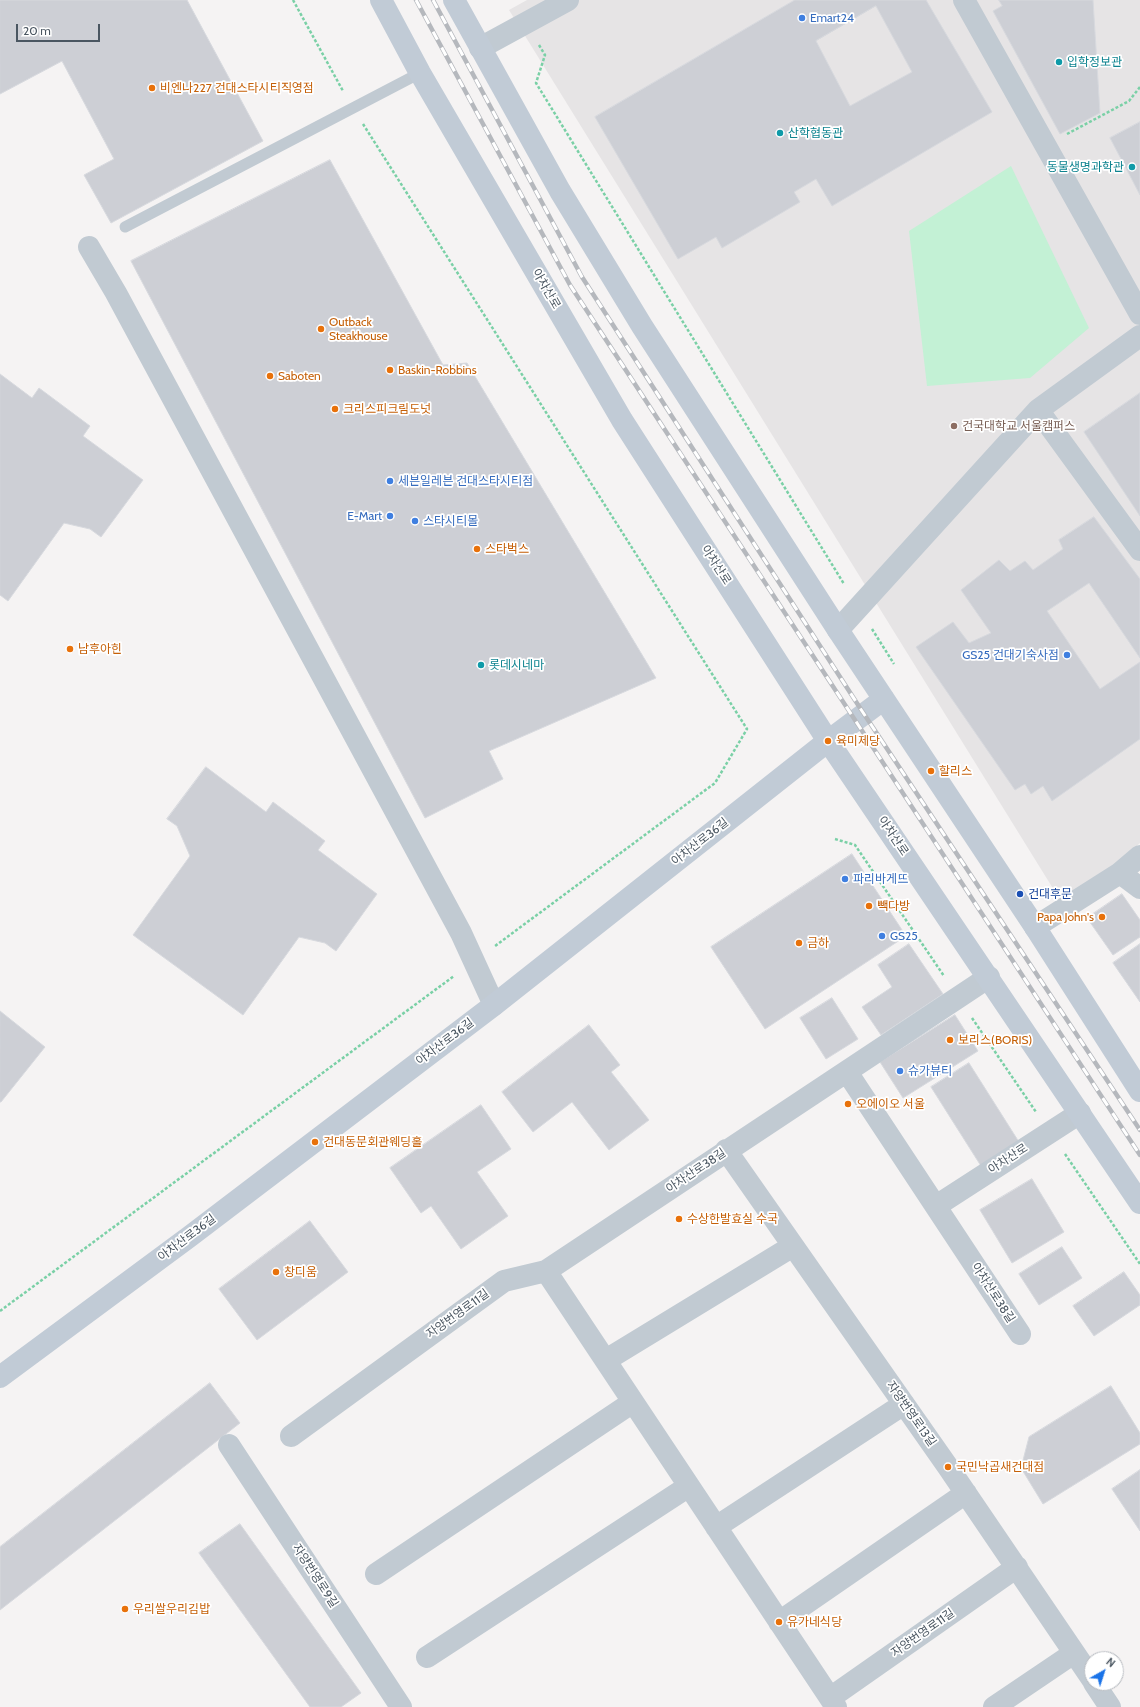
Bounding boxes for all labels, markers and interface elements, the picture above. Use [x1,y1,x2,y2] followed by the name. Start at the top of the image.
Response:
[810,11,854,25] place label: Emart24
[797,13,807,23] marker: Emart24
[18,16,102,42] scale bar
[23,23,51,38] text: 20 m
[1067,55,1122,69] place label: 입학정보관
[1054,57,1064,67] marker: 입학정보관
[160,81,314,95] place label: 비엔나227 건대스타시티직영점
[147,83,157,93] marker: 비엔나227 건대스타시티직영점
[788,126,843,140] place label: 산학협동관
[775,128,785,138] marker: 산학협동관
[1047,160,1124,174] place label: 동물생명과학관
[1127,162,1137,172] marker: 동물생명과학관
[529,266,563,312] street label: 아차산로
[329,315,388,343] place label: Outback Steakhouse
[316,324,326,334] marker: Outback Steakhouse
[398,363,477,377] place label: Baskin-Robbins
[385,365,395,375] marker: Baskin-Robbins
[278,369,321,383] place label: Saboten
[265,371,275,381] marker: Saboten
[343,402,431,416] place label: 크리스피크림도넛
[330,404,340,414] marker: 크리스피크림도넛
[962,419,1075,433] place label: 건국대학교 서울캠퍼스
[949,421,959,431] marker: 건국대학교 서울캠퍼스
[398,474,533,488] place label: 세븐일레븐 건대스타시티점
[385,476,395,486] marker: 세븐일레븐 건대스타시티점
[347,509,382,523] place label: E-Mart
[385,511,395,521] marker: E-Mart
[423,514,478,528] place label: 스타시티몰
[410,516,420,526] marker: 스타시티몰
[485,542,529,556] place label: 스타벅스
[698,543,734,587] street label: 아차산로
[472,544,482,554] marker: 스타벅스
[78,642,122,656] place label: 남후아힌
[65,644,75,654] marker: 남후아힌
[962,648,1059,662] place label: GS25 건대기숙사점
[1062,650,1072,660] marker: GS25 건대기숙사점
[489,658,544,672] place label: 롯데시네마
[476,660,486,670] marker: 롯데시네마
[836,734,880,748] place label: 육미제당
[823,736,833,746] marker: 육미제당
[939,764,972,778] place label: 할리스
[926,766,936,776] marker: 할리스
[875,814,911,858] street label: 아차산로
[669,815,731,869] street label: 아차산로36길
[853,872,908,886] place label: 파리바게뜨
[840,874,850,884] marker: 파리바게뜨
[1028,887,1072,901] place label: 건대후문
[1015,889,1025,899] marker: 건대후문
[877,899,910,913] place label: 빽다방
[864,901,874,911] marker: 빽다방
[1037,910,1094,924] place label: Papa John's
[1097,912,1107,922] marker: Papa John's
[890,929,918,943] place label: GS25
[877,931,887,941] marker: GS25
[807,936,829,950] place label: 금하
[794,938,804,948] marker: 금하
[413,1016,477,1068] street label: 아차산로36길
[958,1033,1032,1047] place label: 보리스(BORIS)
[945,1035,955,1045] marker: 보리스(BORIS)
[908,1064,952,1078] place label: 슈가뷰티
[895,1066,905,1076] marker: 슈가뷰티
[856,1097,925,1111] place label: 오에이오 서울
[843,1099,853,1109] marker: 오에이오 서울
[323,1135,422,1149] place label: 건대동문회관웨딩홀
[310,1137,320,1147] marker: 건대동문회관웨딩홀
[986,1141,1030,1177] street label: 아차산로
[663,1146,729,1196] street label: 아차산로38길
[155,1212,219,1264] street label: 아차산로36길
[687,1212,778,1226] place label: 수상한발효실 수국
[674,1214,684,1224] marker: 수상한발효실 수국
[968,1260,1018,1326] street label: 아차산로38길
[284,1265,317,1279] place label: 창디움
[271,1267,281,1277] marker: 창디움
[424,1286,492,1342] street label: 자양번영로11길
[883,1378,939,1450] street label: 자양번영로13길
[956,1460,1044,1474] place label: 국민낙곱새건대점
[943,1462,953,1472] marker: 국민낙곱새건대점
[289,1541,341,1611] street label: 자양번영로9길
[133,1602,210,1616] place label: 우리쌀우리김밥
[120,1604,130,1614] marker: 우리쌀우리김밥
[889,1606,957,1660] street label: 자양번영로11길
[787,1615,842,1629] place label: 유가네식당
[774,1617,784,1627] marker: 유가네식당
[1084,1651,1124,1691] north arrow
[1103,1655,1118,1670] text: N

